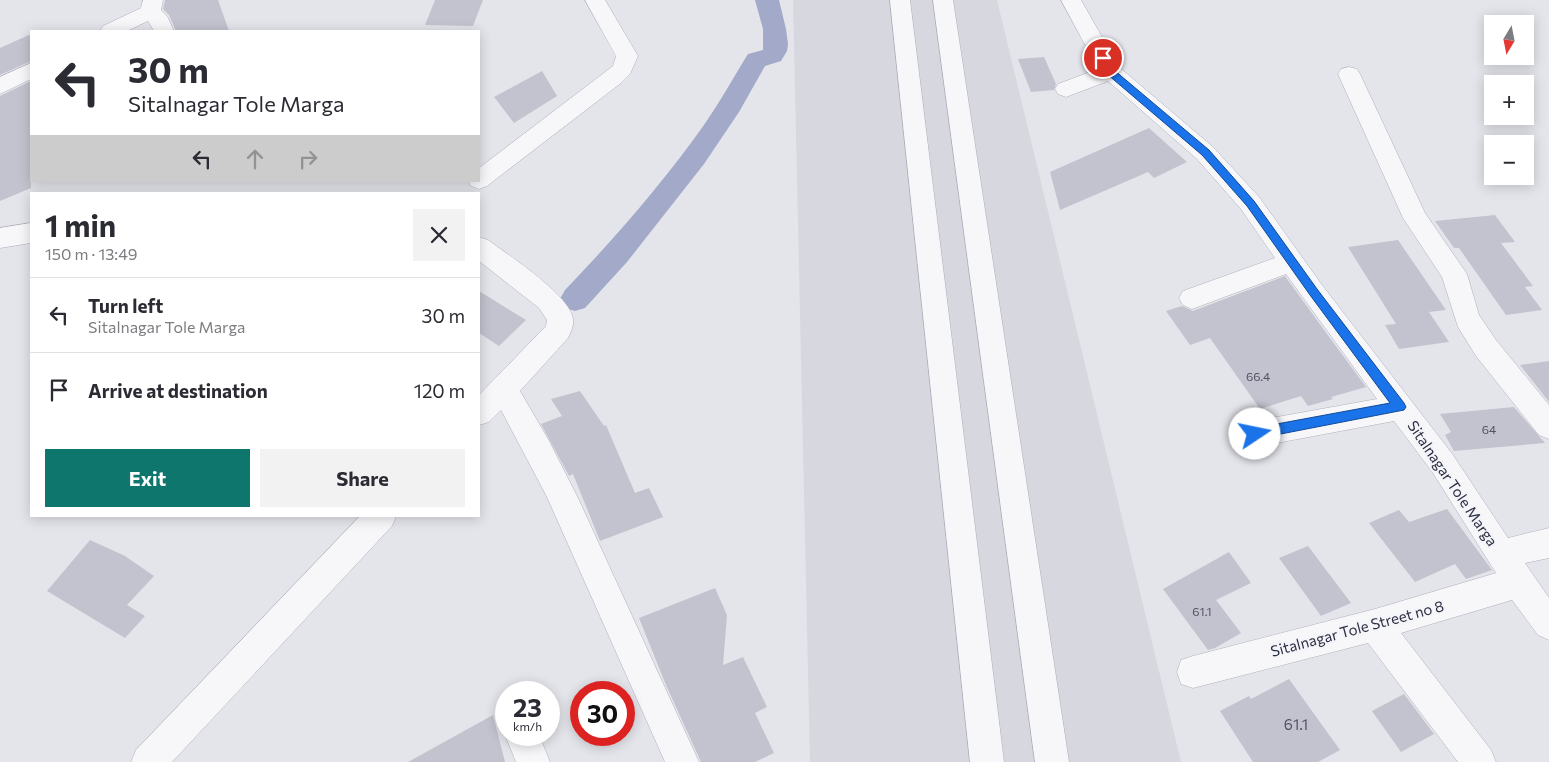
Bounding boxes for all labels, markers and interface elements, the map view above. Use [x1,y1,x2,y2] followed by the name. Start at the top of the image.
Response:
[1484,15,1534,65] north arrow
[1484,15,1534,185] map controls
[1082,37,1124,79] pin
[1089,44,1117,72] icon: arrive
[128,47,209,90] text: 30 m
[45,50,110,115] icon: left
[1484,75,1534,125] button: +
[128,90,344,117] text: Sitalnagar Tole Marga
[1484,135,1534,185] button: −
[188,145,216,173] icon: left
[241,145,269,173] icon: ahead
[294,145,322,173] icon: right
[45,206,116,243] text: 1 min
[413,209,465,261] button: close
[45,244,137,263] text: 150 m · 13:49
[88,294,163,317] text: Turn left
[45,301,73,329] icon: left
[422,304,465,327] text: 30 m
[88,317,245,336] text: Sitalnagar Tole Marga
[1246,369,1270,383] house number: 66.4
[45,376,73,404] icon: arrive
[88,379,268,402] text: Arrive at destination
[414,379,465,402] text: 120 m
[1228,407,1280,459] position arrow
[1404,417,1502,549] street label: Sitalnagar Tole Marga
[1482,422,1496,436] house number: 64
[45,449,250,507] button: Exit
[260,449,465,507] button: Share
[1268,596,1446,660] street label: Sitalnagar Tole Street no 8
[1192,604,1212,618] house number: 61.1
[570,681,635,746] speed limit sign: 30
[513,692,542,722] text: 23
[1284,715,1308,733] house number: 61.1
[513,719,542,733] text: km/h

